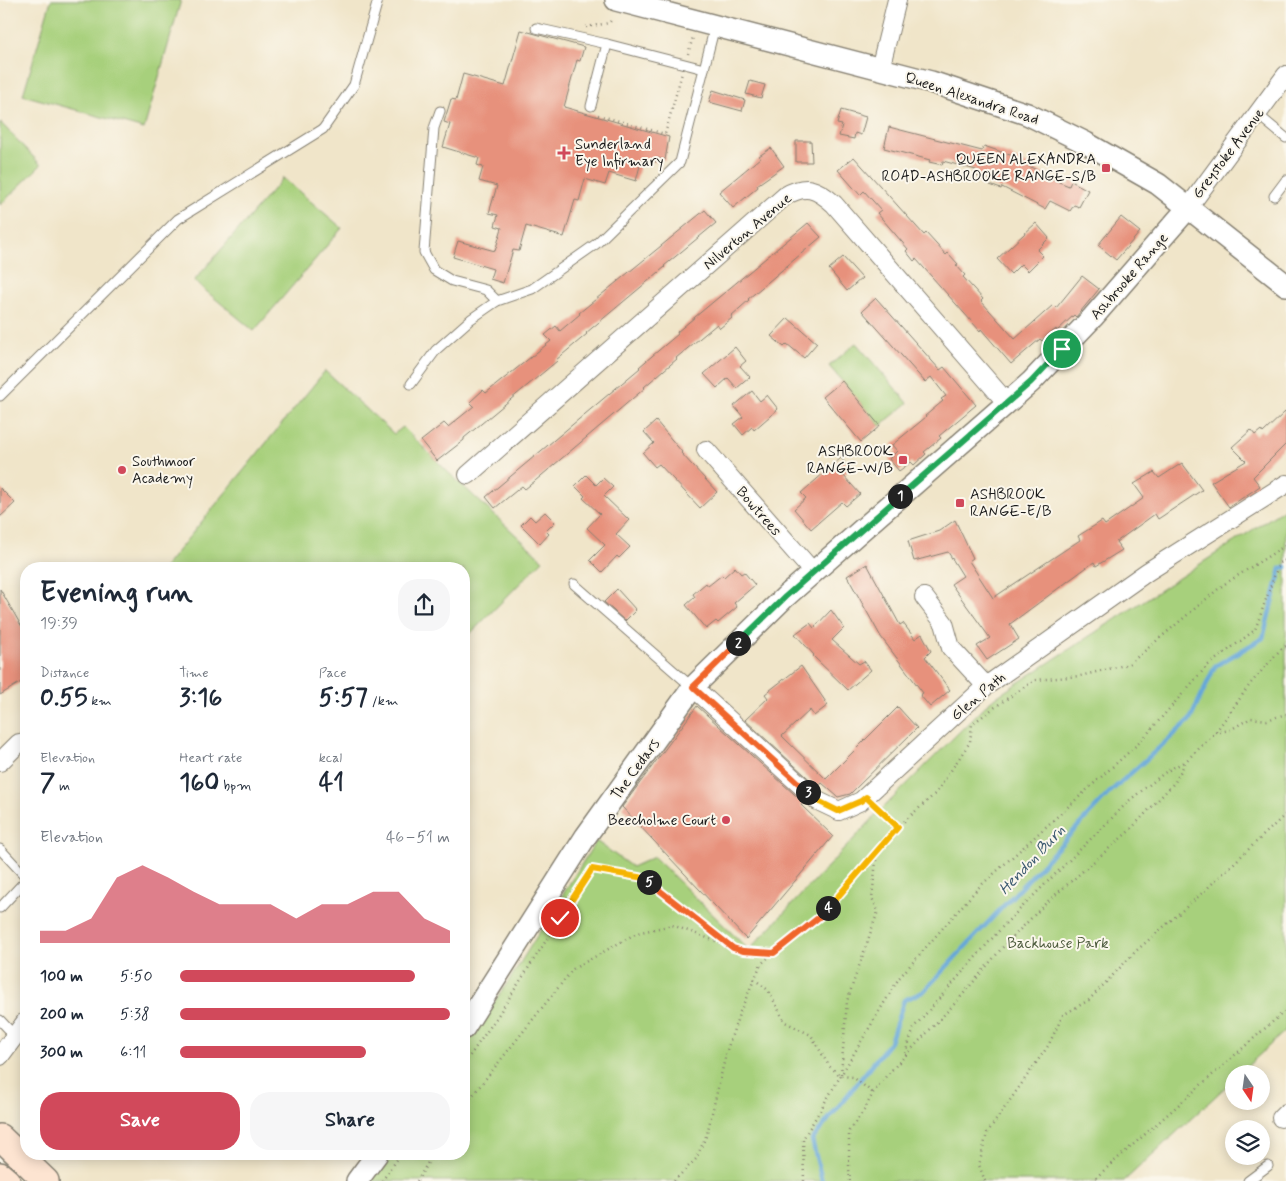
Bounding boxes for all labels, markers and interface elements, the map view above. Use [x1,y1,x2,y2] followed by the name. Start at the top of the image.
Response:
[902,68,1041,130] street label: Queen Alexandra Road
[1188,104,1269,203] street label: Greystoke Avenue
[575,135,664,172] place label: Sunderland Eye Infirmary
[557,146,571,160] marker: Sunderland Eye Infirmary
[882,150,1096,187] place label: QUEEN ALEXANDRA ROAD-ASHBROOKE RANGE-S/B
[1100,162,1112,174] marker: QUEEN ALEXANDRA ROAD-ASHBROOKE RANGE-S/B
[699,189,796,275] street label: Nilverton Avenue
[1086,229,1173,325] street label: Ashbrooke Range
[1041,328,1083,370] pin
[1048,335,1076,363] icon: arrive
[807,442,893,479] place label: ASHBROOK RANGE-W/B
[132,452,196,489] place label: Southmoor Academy
[897,454,909,466] marker: ASHBROOK RANGE-W/B
[116,464,128,476] marker: Southmoor Academy
[731,483,786,541] street label: Bowtrees
[888,484,912,508] pin: 1
[970,485,1051,522] place label: ASHBROOK RANGE-E/B
[897,487,904,505] text: 1
[954,497,966,509] marker: ASHBROOK RANGE-E/B
[40,575,193,612] text: Evening run
[398,579,450,631] button: share
[40,613,78,634] text: 19:39
[726,630,750,656] pin: 2
[735,634,742,652] text: 2
[40,664,89,682] text: Distance
[179,664,209,682] text: Time
[319,664,347,682] text: Pace
[947,668,1010,726] street label: Glen Path
[40,682,88,715] text: 0.55
[179,682,222,715] text: 3:16
[319,682,368,715] text: 5:57
[88,692,112,710] text: km
[368,692,398,710] text: /km
[607,735,665,804] street label: The Cedars
[40,749,95,767] text: Elevation
[179,749,242,767] text: Heart rate
[319,749,342,767] text: kcal
[40,767,55,800] text: 7
[179,767,219,800] text: 160
[319,767,344,800] text: 41
[55,777,70,795] text: m
[219,777,251,795] text: bpm
[796,780,820,804] pin: 3
[805,783,812,801] text: 3
[608,811,716,831] place label: Beecholme Court
[720,814,732,826] marker: Beecholme Court
[994,820,1070,900] water label: Hendon Burn
[40,827,103,848] text: Elevation
[386,827,450,848] text: 46–51 m
[636,870,662,894] pin: 5
[645,873,654,891] text: 5
[816,896,840,920] pin: 4
[539,897,581,939] pin
[824,899,833,917] text: 4
[546,904,574,932] icon: check
[1007,934,1109,954] park label: Backhouse Park
[40,966,83,987] text: 100 m
[120,966,153,987] text: 5:50
[40,1004,84,1025] text: 200 m
[120,1004,150,1025] text: 5:38
[40,1042,83,1063] text: 300 m
[120,1042,147,1063] text: 6:11
[1225,1065,1270,1110] north arrow
[1225,1065,1270,1165] map controls
[40,1092,240,1150] button: Save
[250,1092,450,1150] button: Share
[1225,1120,1270,1165] button: layers

